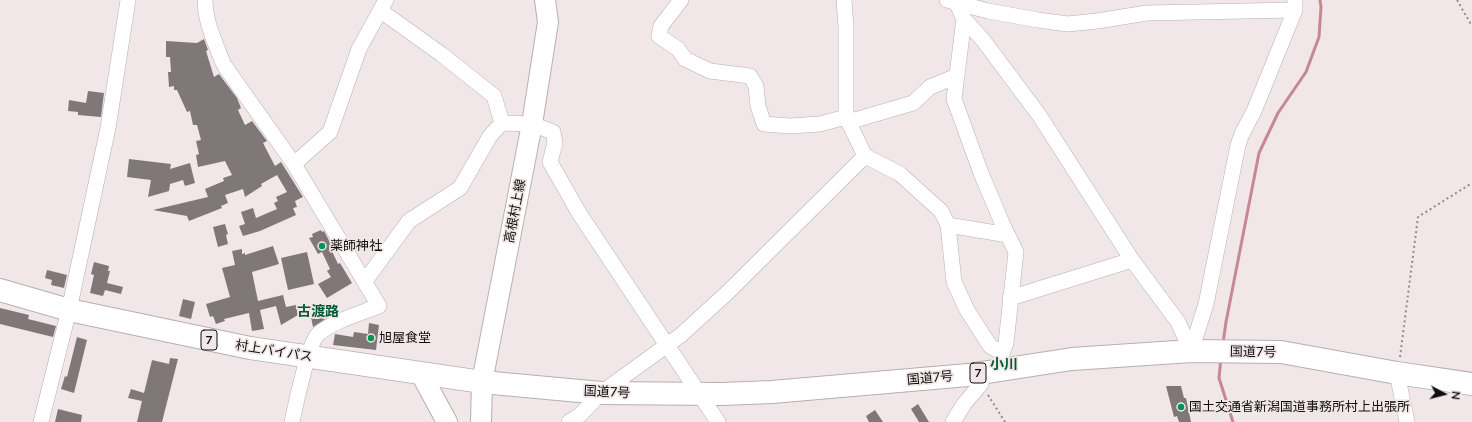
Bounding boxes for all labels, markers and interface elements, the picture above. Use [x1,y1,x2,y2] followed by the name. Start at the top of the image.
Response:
[501,178,529,244] street label: 高根村上線
[330,238,382,254] place label: 薬師神社
[317,241,327,251] marker: 薬師神社
[297,303,339,319] district label: 古渡路
[201,330,217,350] road number: 7
[379,330,431,346] place label: 旭屋食堂
[366,333,376,343] marker: 旭屋食堂
[234,337,314,365] street label: 村上バイパス
[1230,344,1276,360] street label: 国道7号
[990,356,1018,372] district label: 小川
[970,363,986,383] road number: 7
[906,368,954,388] street label: 国道7号
[1424,374,1464,414] north arrow
[583,383,631,401] street label: 国道7号
[1449,391,1463,401] text: N
[1189,399,1410,415] place label: 国土交通省新潟国道事務所村上出張所
[1176,402,1186,412] marker: 国土交通省新潟国道事務所村上出張所

